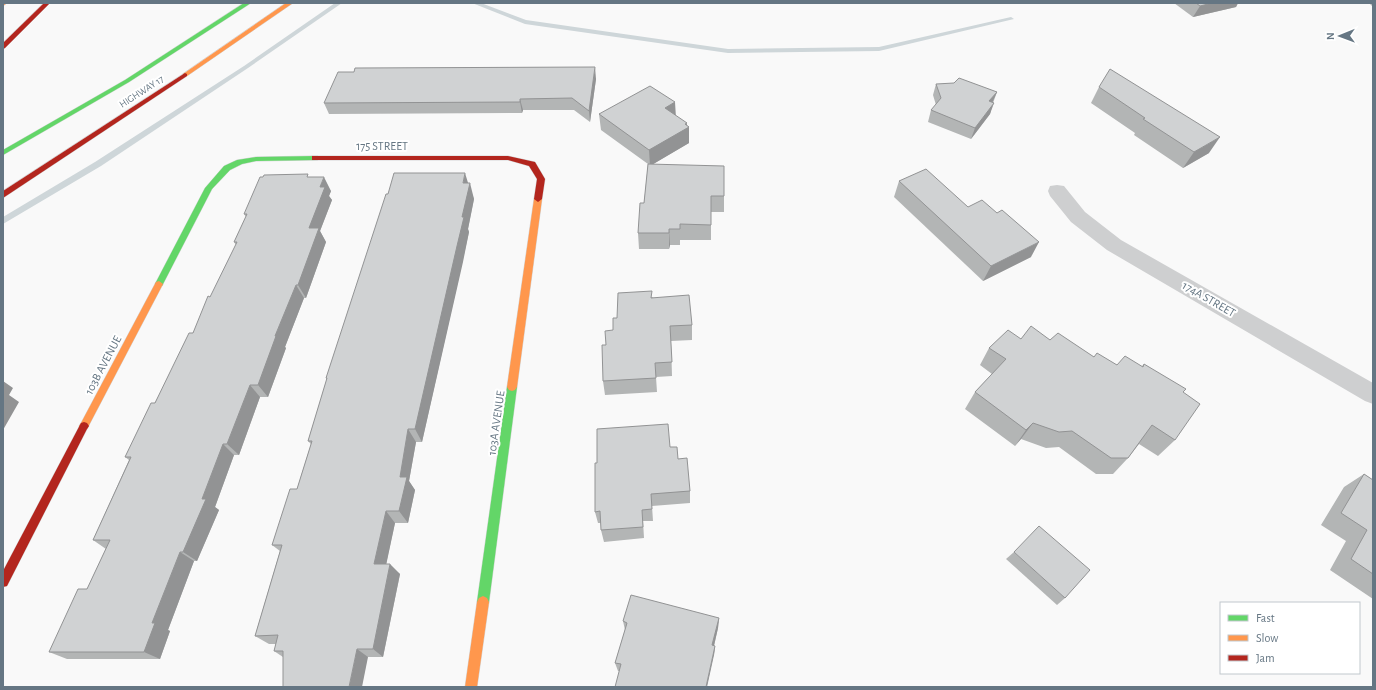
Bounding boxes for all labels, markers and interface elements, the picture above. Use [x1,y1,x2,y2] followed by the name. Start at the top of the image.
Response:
[1320,16,1360,56] north arrow
[1325,32,1336,40] text: N
[118,74,165,110] street label: HIGHWAY 17
[356,140,408,152] street label: 175 STREET
[1180,279,1238,319] street label: 174A STREET
[83,334,124,396] street label: 103B AVENUE
[486,390,506,456] street label: 103A AVENUE
[1220,602,1360,674] legend
[1256,612,1275,624] text: Fast
[1256,632,1278,644] text: Slow
[1256,652,1275,664] text: Jam

